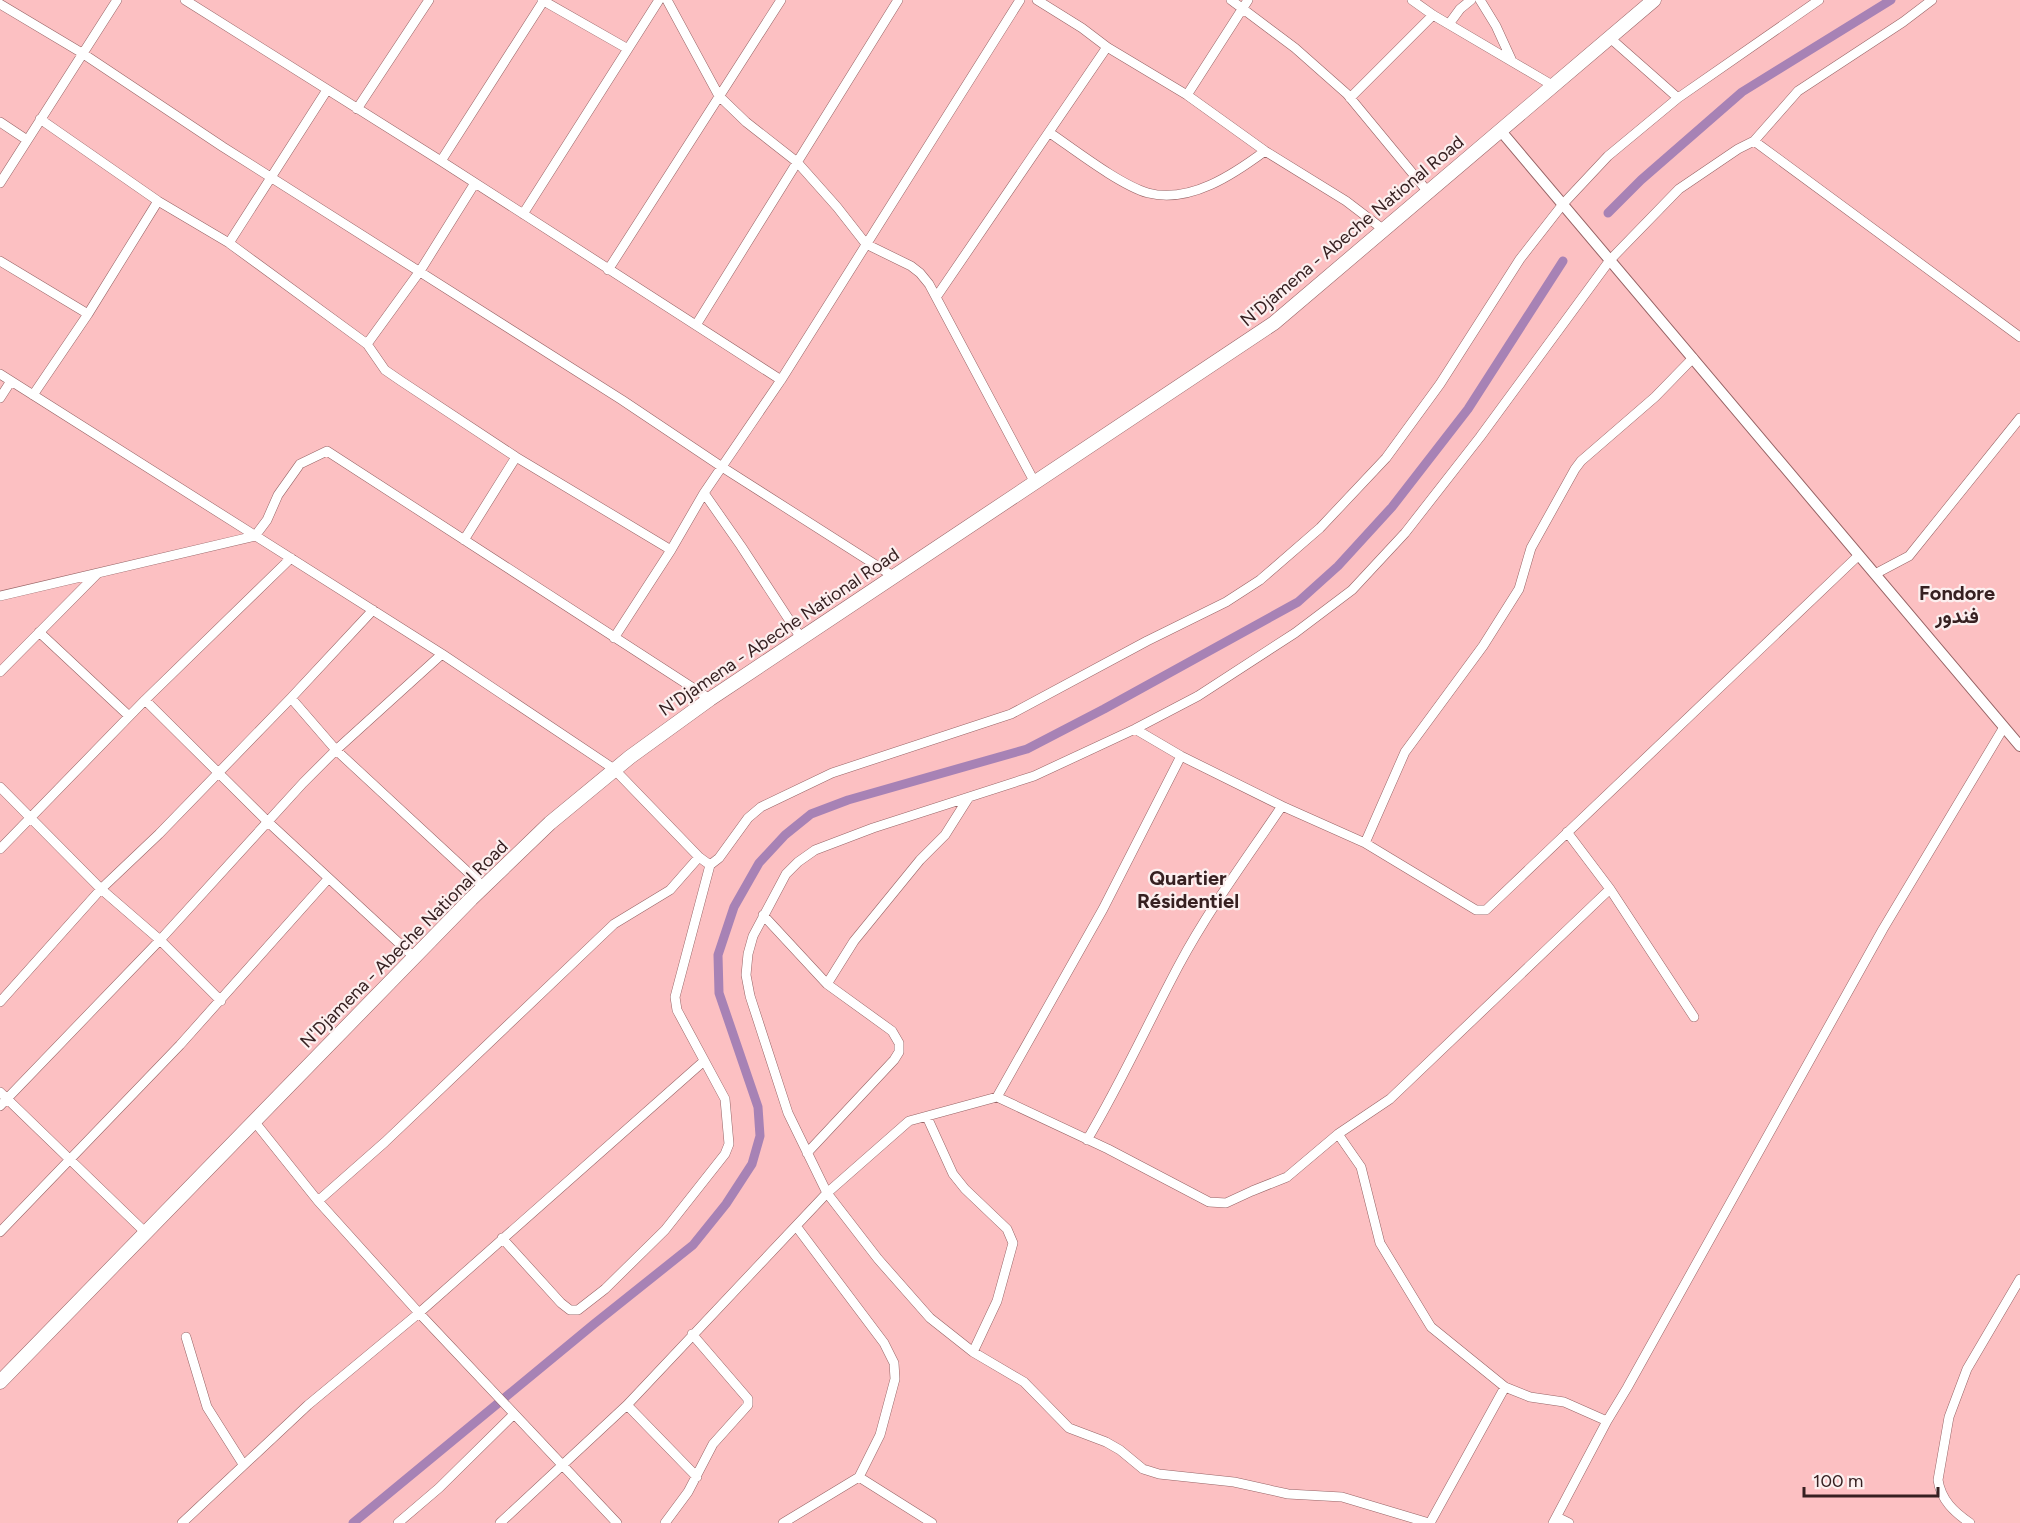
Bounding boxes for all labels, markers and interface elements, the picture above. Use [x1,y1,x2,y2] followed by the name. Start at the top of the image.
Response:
[1236,131,1468,331] street label: N'Djamena - Abeche National Road
[655,543,903,721] street label: N'Djamena - Abeche National Road
[1919,581,1995,629] district label: Fondore فندور
[295,835,513,1053] street label: N'Djamena - Abeche National Road
[1137,866,1239,913] district label: Quartier Résidentiel
[1804,1460,1938,1498] scale bar
[1813,1470,1863,1492] text: 100 m

